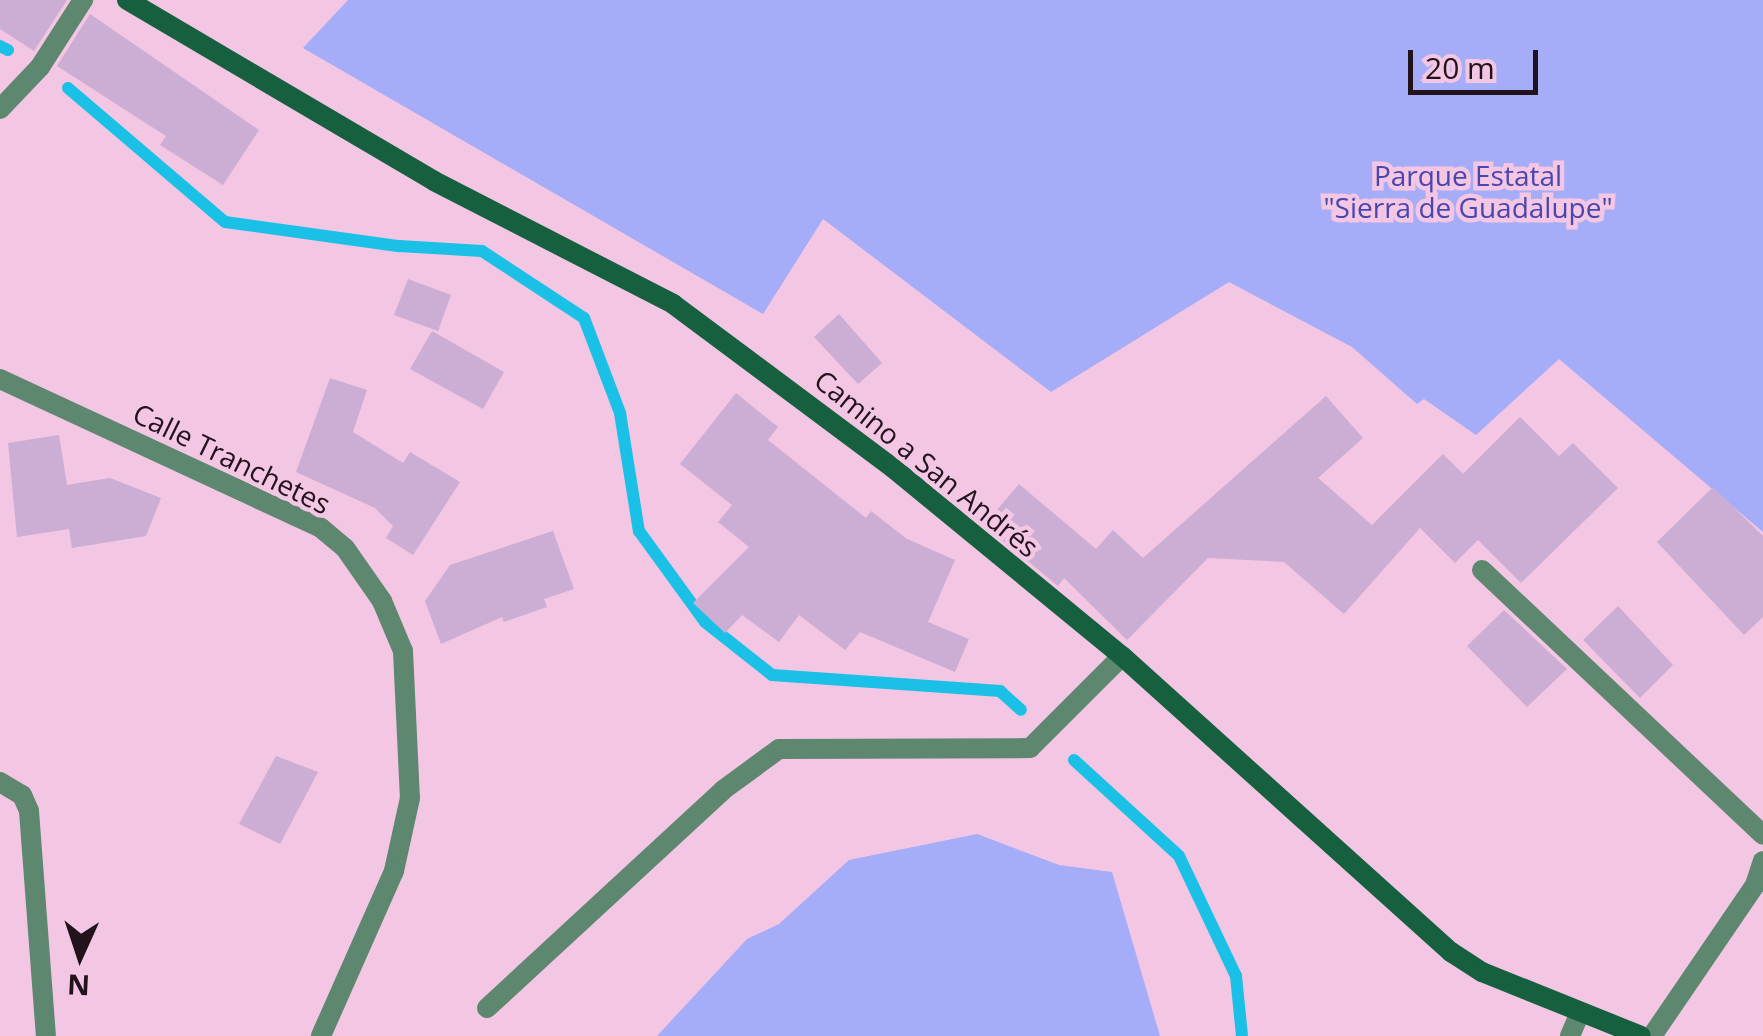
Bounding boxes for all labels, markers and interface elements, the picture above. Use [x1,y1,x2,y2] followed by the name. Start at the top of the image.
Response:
[1413,30,1543,92] scale bar
[1425,47,1495,88] text: 20 m
[1323,158,1613,224] park label: Parque Estatal "Sierra de Guadalupe"
[808,362,1046,564] street label: Camino a San Andrés
[128,396,336,520] street label: Calle Tranchetes
[30,906,130,1006] north arrow
[66,966,91,1006] text: N

